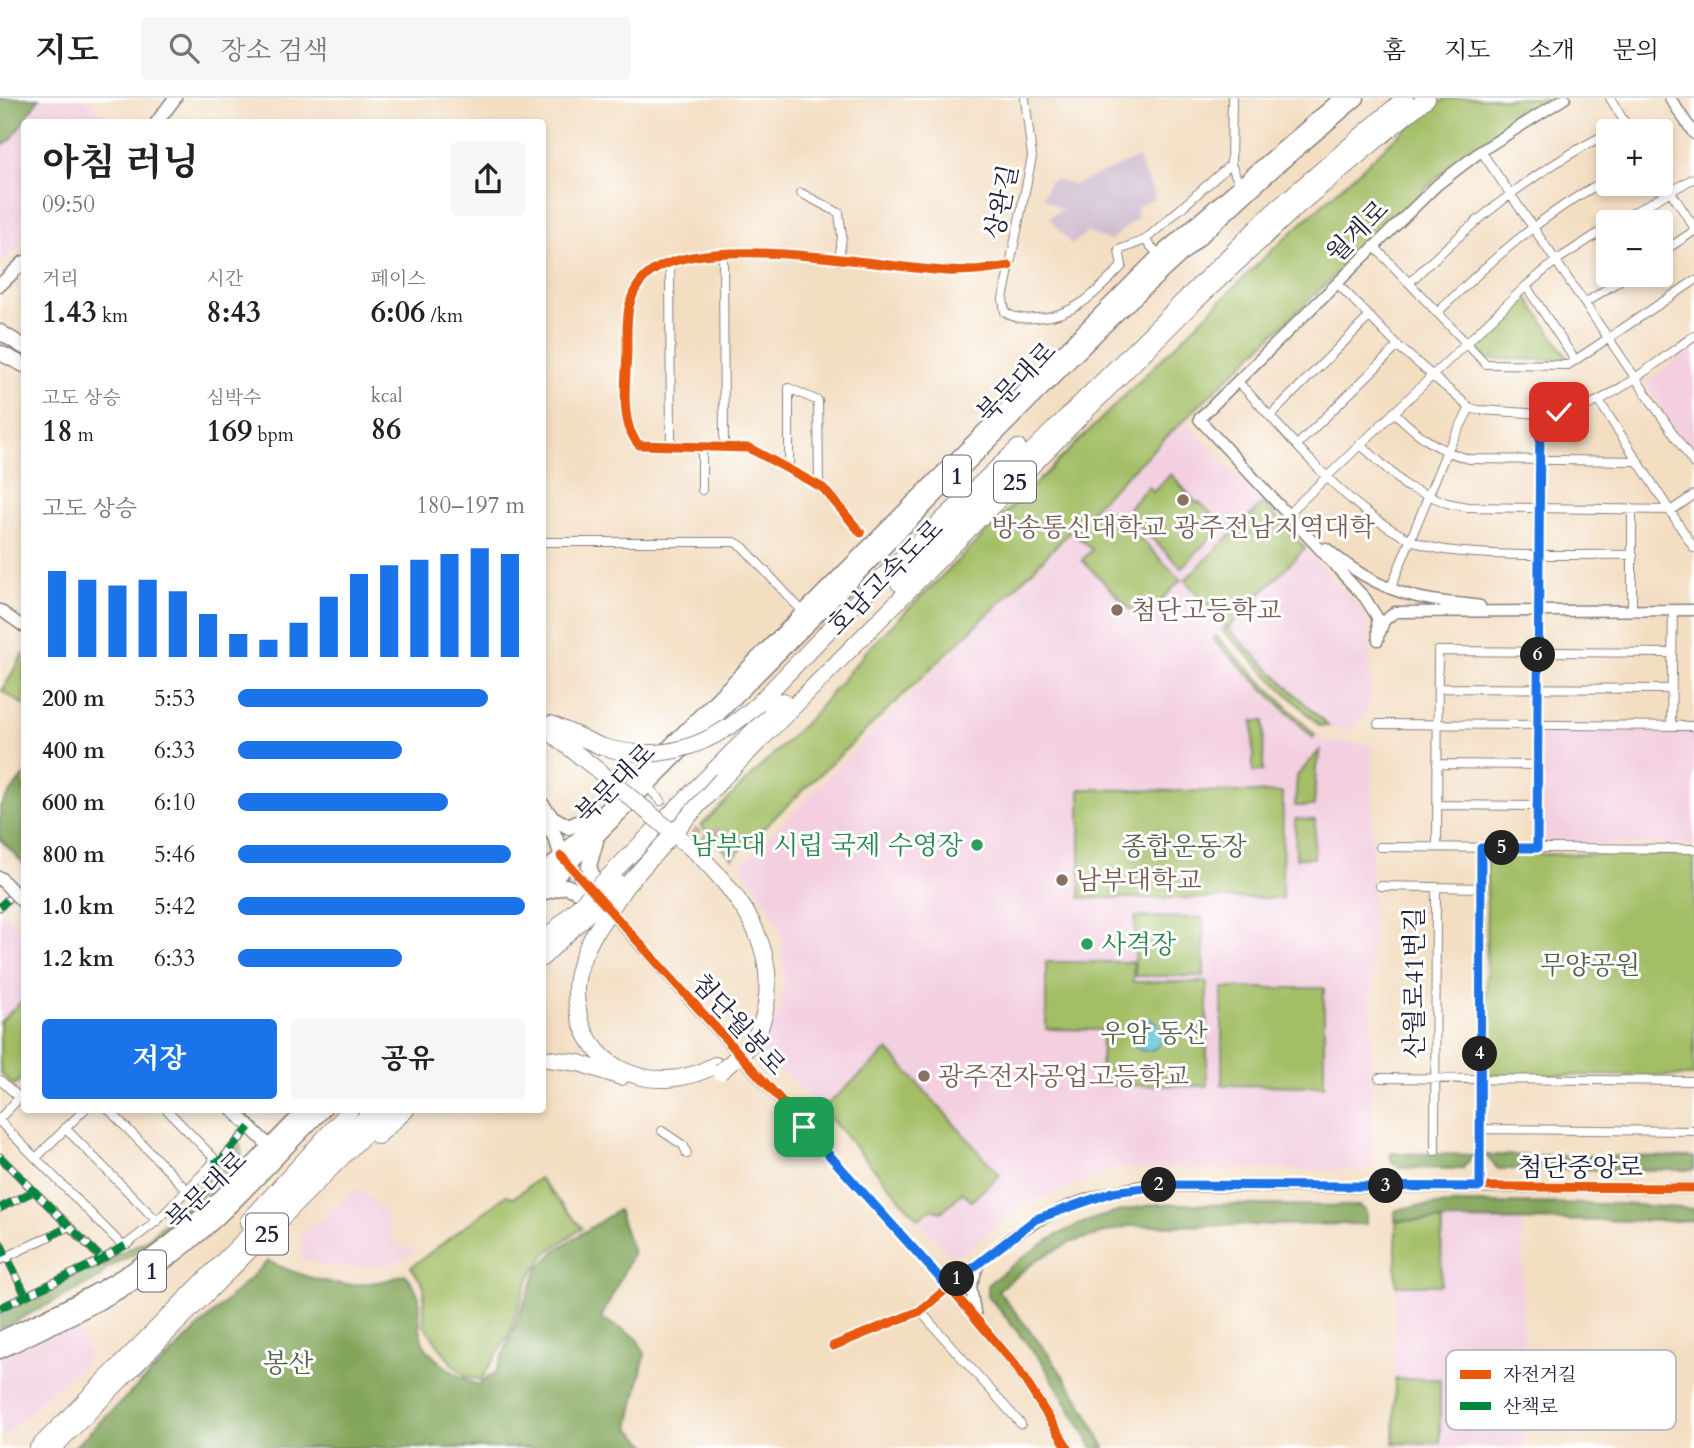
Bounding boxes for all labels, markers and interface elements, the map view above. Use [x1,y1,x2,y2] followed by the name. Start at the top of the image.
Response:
[141,17,631,80] search box
[35,28,99,73] text: 지도
[165,29,203,67] icon: search
[221,33,328,68] text: 장소 검색
[1383,34,1406,67] text: 홈
[1444,34,1490,67] text: 지도
[1528,34,1575,67] text: 소개
[1613,34,1659,67] text: 문의
[1596,119,1673,287] map controls
[1596,119,1673,196] button: +
[42,137,199,189] text: 아침 러닝
[451,142,525,216] button: share
[977,162,1026,243] street label: 상완길
[42,189,95,220] text: 09:50
[1318,192,1396,270] street label: 월계로
[1596,210,1673,287] button: −
[42,266,79,292] text: 거리
[206,266,243,292] text: 시간
[371,266,426,292] text: 페이스
[42,292,97,333] text: 1.43
[206,292,261,333] text: 8:43
[371,292,425,333] text: 6:06
[97,303,128,329] text: km
[425,303,463,329] text: /km
[969,334,1064,431] street label: 북문대로
[1529,382,1589,442] pin
[371,383,403,409] text: kcal
[42,385,121,411] text: 고도 상승
[206,385,261,411] text: 심박수
[1540,393,1578,431] icon: check
[371,409,401,450] text: 86
[42,411,73,452] text: 18
[206,411,252,452] text: 169
[73,422,94,448] text: m
[252,422,294,448] text: bpm
[943,456,971,496] road number: 1
[994,461,1036,502] road number: 25
[416,490,525,521] text: 180–197 m
[1175,492,1191,508] marker: 방송통신대학교 광주전남지역대학
[42,493,137,524] text: 고도 상승
[991,510,1376,545] place label: 방송통신대학교 광주전남지역대학
[820,512,951,643] street label: 호남고속도로
[1131,593,1282,628] place label: 첨단고등학교
[1109,602,1125,618] marker: 첨단고등학교
[1520,638,1556,672] pin: 6
[1533,641,1542,667] text: 6
[42,683,105,714] text: 200 m
[154,683,195,714] text: 5:53
[42,735,105,766] text: 400 m
[154,735,195,766] text: 6:33
[567,735,663,831] street label: 북문대로
[42,787,105,818] text: 600 m
[154,787,195,818] text: 6:10
[691,828,963,863] place label: 남부대 시립 국제 수영장
[1121,829,1247,864] park label: 종합운동장
[1484,830,1520,866] pin: 5
[1497,834,1506,860] text: 5
[969,837,985,853] marker: 남부대 시립 국제 수영장
[42,839,105,870] text: 800 m
[154,839,195,870] text: 5:46
[1076,863,1202,898] place label: 남부대학교
[1054,872,1070,888] marker: 남부대학교
[42,891,114,922] text: 1.0 km
[154,891,195,922] text: 5:42
[1397,907,1432,1059] street label: 산월로41번길
[1101,927,1176,962] place label: 사격장
[1079,936,1095,952] marker: 사격장
[42,943,114,974] text: 1.2 km
[154,943,195,974] text: 6:33
[1540,948,1640,983] park label: 무양공원
[684,966,794,1083] street label: 첨단월봉로
[1100,1016,1209,1051] park label: 우암 동산
[42,1019,277,1099] button: 저장
[291,1019,525,1099] button: 공유
[1462,1037,1498,1072] pin: 4
[1475,1040,1484,1066] text: 4
[938,1059,1189,1094] place label: 광주전자공업고등학교
[916,1068,932,1084] marker: 광주전자공업고등학교
[774,1097,834,1157] pin
[785,1108,823,1146] icon: arrive
[158,1143,255,1238] street label: 북문대로
[1517,1150,1643,1185] street label: 첨단중앙로
[1142,1168,1176,1202] pin: 2
[1368,1168,1404,1204] pin: 3
[1154,1171,1163,1197] text: 2
[1381,1172,1390,1198] text: 3
[246,1214,288,1254] road number: 25
[138,1251,166,1292] road number: 1
[940,1262,974,1296] pin: 1
[952,1265,961,1291] text: 1
[263,1346,314,1381] park label: 봉산
[1446,1350,1676,1430] legend
[1503,1362,1576,1388] text: 자전거길
[1503,1394,1558,1420] text: 산책로

